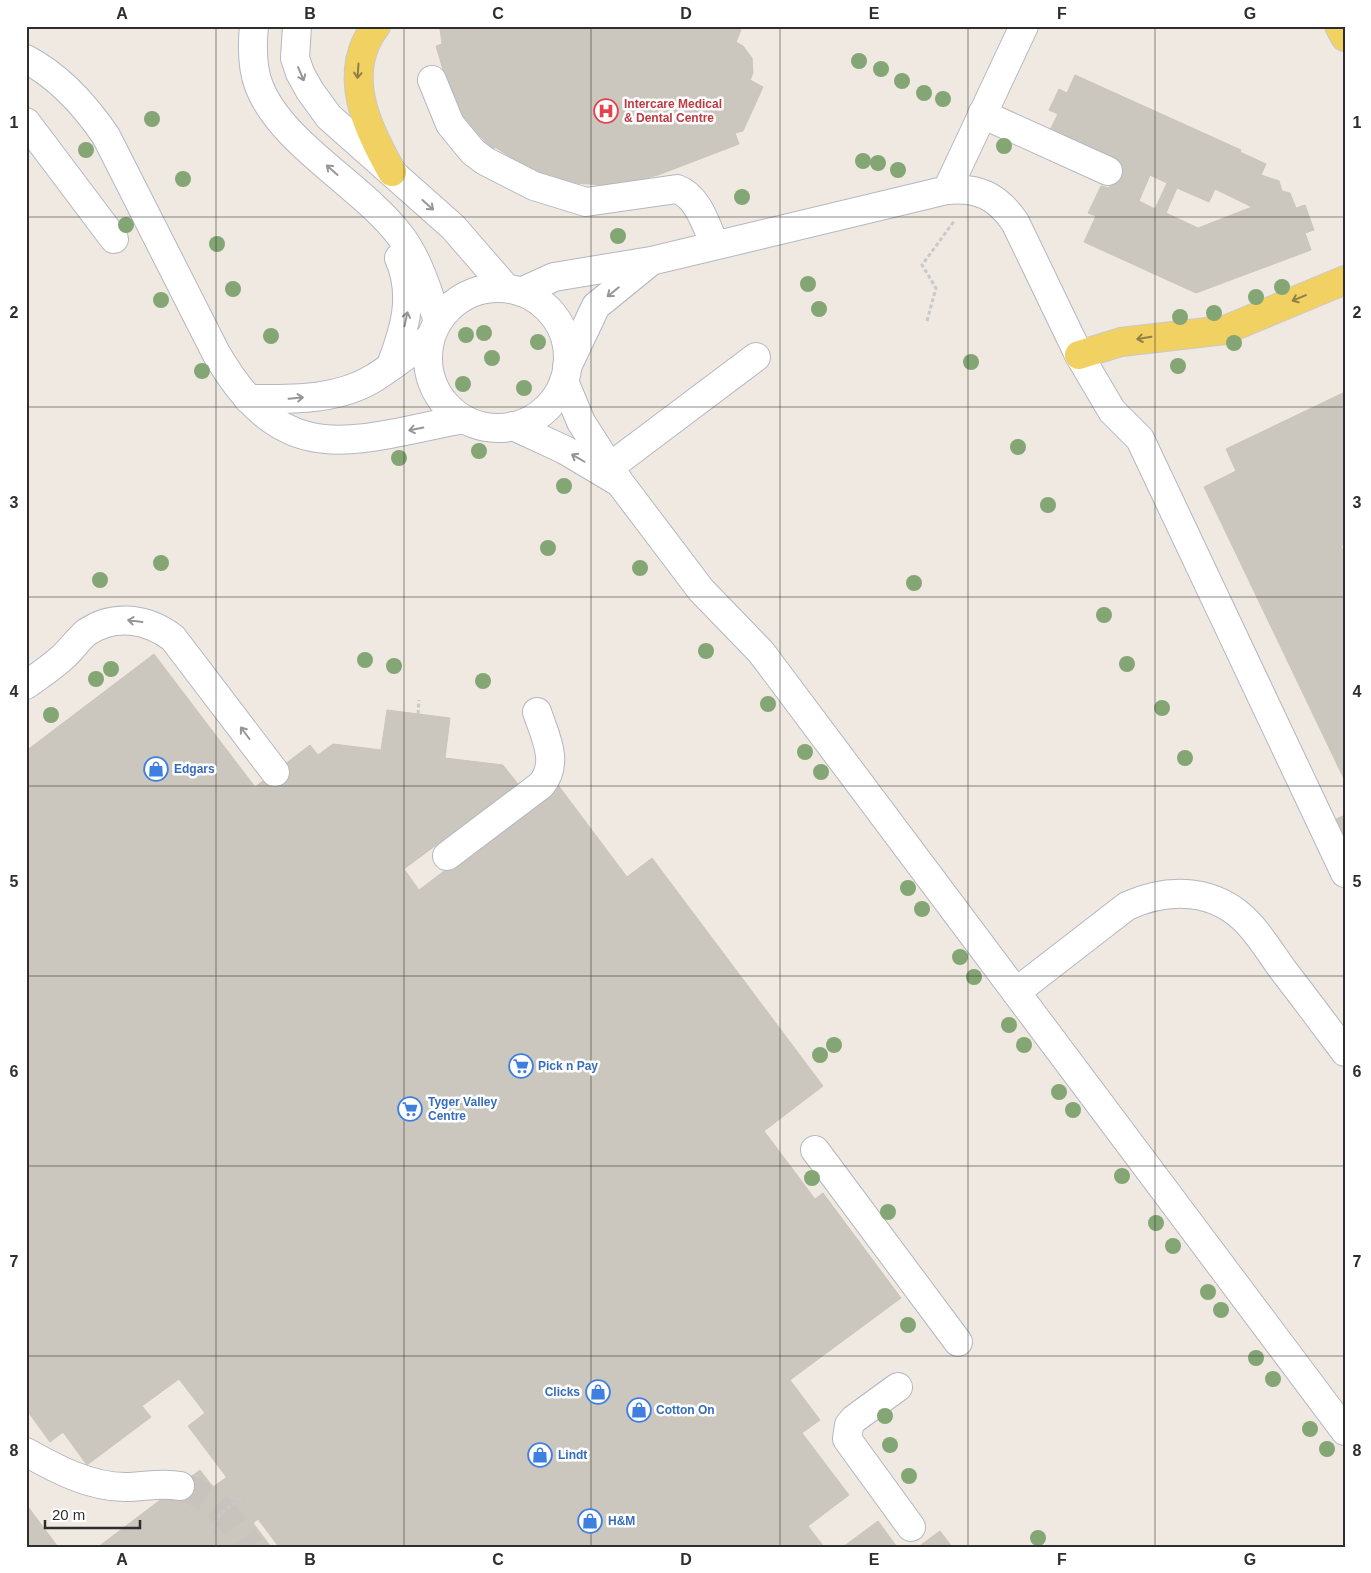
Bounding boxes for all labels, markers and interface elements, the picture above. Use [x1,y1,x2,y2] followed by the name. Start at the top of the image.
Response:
[116,5,128,22] text: A
[304,5,316,22] text: B
[492,5,504,22] text: C
[680,5,692,22] text: D
[869,5,880,22] text: E
[1057,5,1067,22] text: F
[1244,5,1256,22] text: G
[354,63,363,79] one-way arrow
[297,66,307,81] one-way arrow
[624,97,722,125] place label: Intercare Medical & Dental Centre
[593,98,619,124] hospital icon: Intercare Medical & Dental Centre
[10,114,19,131] text: 1
[1353,114,1362,131] text: 1
[326,164,339,176] one-way arrow
[422,199,435,211] one-way arrow
[607,286,620,297] one-way arrow
[1292,293,1307,303] one-way arrow
[10,304,19,321] text: 2
[1353,304,1362,321] text: 2
[402,311,411,327] one-way arrow
[1136,334,1152,344] one-way arrow
[288,393,304,403] one-way arrow
[408,424,424,434] one-way arrow
[571,453,586,463] one-way arrow
[10,494,19,511] text: 3
[1353,494,1362,511] text: 3
[127,616,143,626] one-way arrow
[10,683,19,700] text: 4
[1353,683,1362,700] text: 4
[240,727,251,740] one-way arrow
[143,756,169,782] shop icon: Edgars
[174,762,215,776] place label: Edgars
[10,873,19,890] text: 5
[1353,873,1362,890] text: 5
[508,1053,534,1079] supermarket icon: Pick n Pay
[538,1059,598,1073] place label: Pick n Pay
[10,1063,19,1080] text: 6
[1353,1063,1362,1080] text: 6
[428,1095,497,1123] place label: Tyger Valley Centre
[397,1096,423,1122] supermarket icon: Tyger Valley Centre
[10,1253,19,1270] text: 7
[1353,1253,1362,1270] text: 7
[585,1379,611,1405] shop icon: Clicks
[545,1385,580,1399] place label: Clicks
[626,1397,652,1423] shop icon: Cotton On
[656,1403,715,1417] place label: Cotton On
[10,1442,19,1459] text: 8
[527,1442,553,1468] shop icon: Lindt
[1353,1442,1362,1459] text: 8
[558,1448,587,1462] place label: Lindt
[45,1498,140,1530] scale bar
[52,1506,85,1523] text: 20 m
[577,1508,603,1534] shop icon: H&M
[608,1514,635,1528] place label: H&M
[116,1551,128,1568] text: A
[304,1551,316,1568] text: B
[492,1551,504,1568] text: C
[680,1551,692,1568] text: D
[869,1551,880,1568] text: E
[1057,1551,1067,1568] text: F
[1244,1551,1256,1568] text: G

